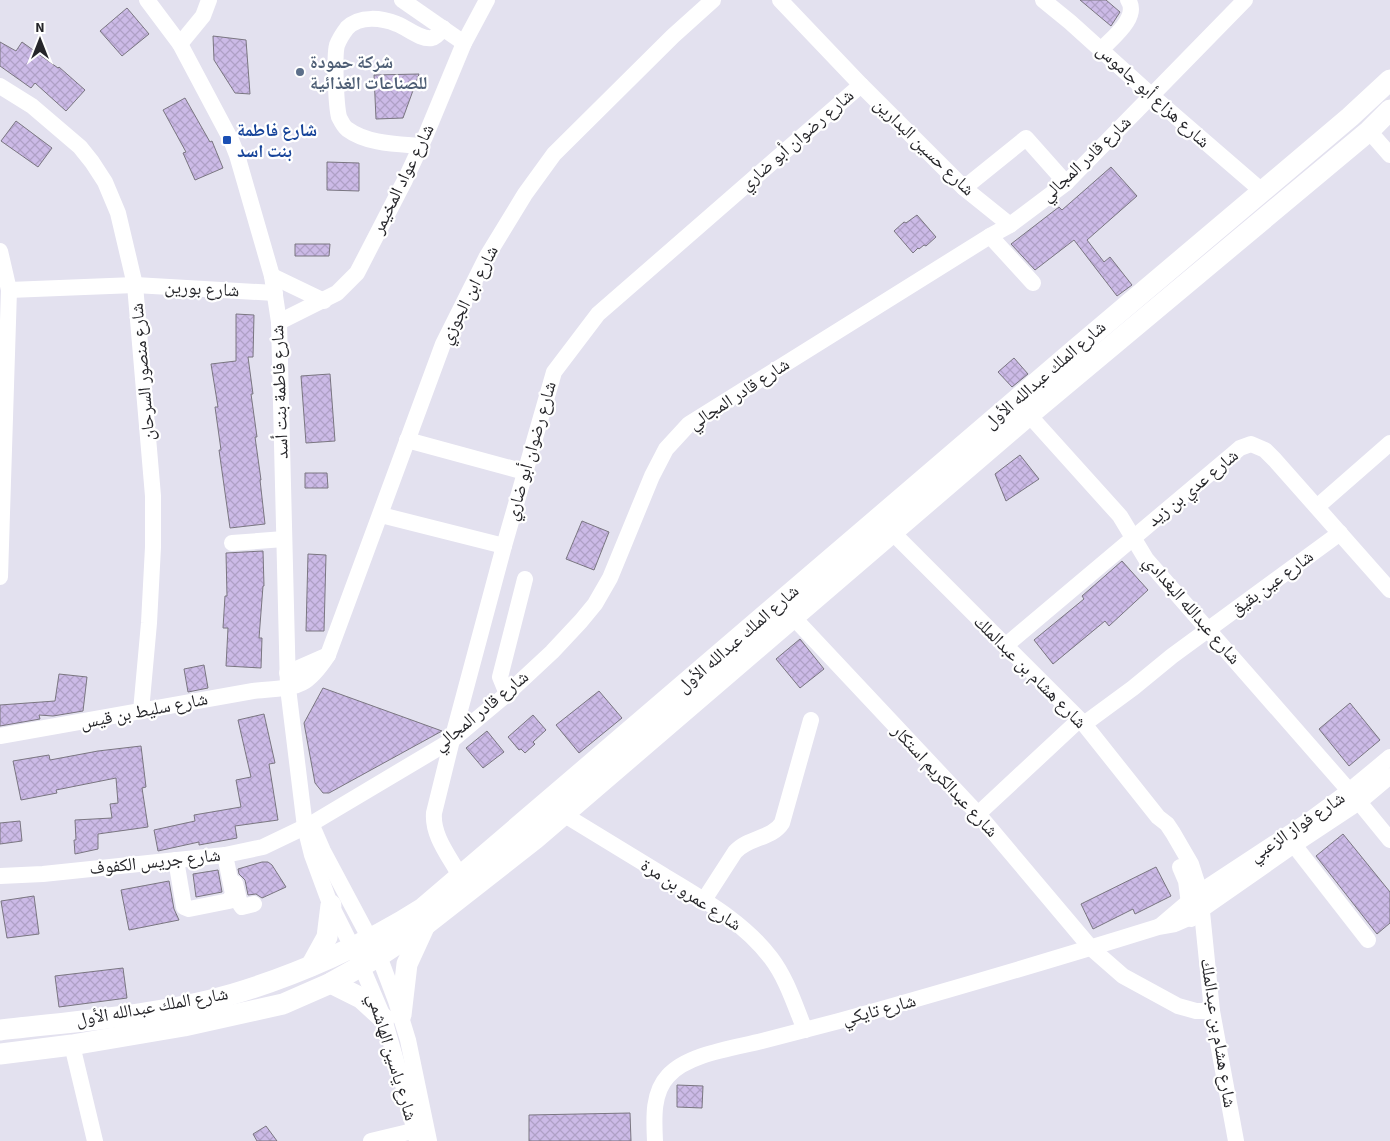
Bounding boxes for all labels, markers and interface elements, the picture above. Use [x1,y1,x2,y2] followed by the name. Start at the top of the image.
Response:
[15,15,65,65] north arrow
[35,18,45,38] text: N
[1091,38,1215,154] street label: شارع هزاع أبو جاموس
[310,50,427,96] place label: شركة حمودة للصناعات الغذائية
[294,66,306,78] marker: شركة حمودة للصناعات الغذائية
[735,83,861,198] street label: شارع رضوان أبو ضاري
[868,92,980,202] street label: شارع حسين البدارين
[1035,110,1138,209] street label: شارع قادر المجالي
[237,118,317,164] place label: شارع فاطمة بنت اسد
[365,120,440,239] street label: شارع عواد المخيمر
[221,134,233,146] marker: شارع فاطمة بنت اسد
[433,241,506,349] street label: شارع ابن الجوزي
[164,275,240,303] street label: شارع بورين
[125,302,161,442] street label: شارع منصور السرحان
[979,315,1111,435] street label: شارع الملك عبدالله الأول
[265,325,295,459] street label: شارع فاطمة بنت أسد
[683,352,795,437] street label: شارع قادر المجالي
[499,378,564,524] street label: شارع رضوان أبو ضاري
[1142,443,1245,534] street label: شارع عدي بن زيد
[1225,544,1319,622] street label: شارع عين بقيق
[1136,550,1246,671] street label: شارع عبدالله البغدادي
[672,579,804,699] street label: شارع الملك عبدالله الأول
[968,610,1092,734] street label: شارع هشام بن عبدالملك
[428,665,535,759] street label: شارع قادر المجالي
[78,686,210,736] street label: شارع سليط بن قيس
[885,718,1004,843] street label: شارع عبدالكريم استكار
[1244,786,1351,870] street label: شارع فواز الزعبي
[88,843,222,881] street label: شارع جريس الكفوف
[636,853,746,937] street label: شارع عمرو بن مرة
[1194,956,1242,1110] street label: شارع هشام بن عبدالملك
[74,981,230,1033] street label: شارع الملك عبدالله الأول
[839,988,919,1033] street label: شارع تايكي
[359,990,423,1124] street label: شارع ياسين الهاشمي

